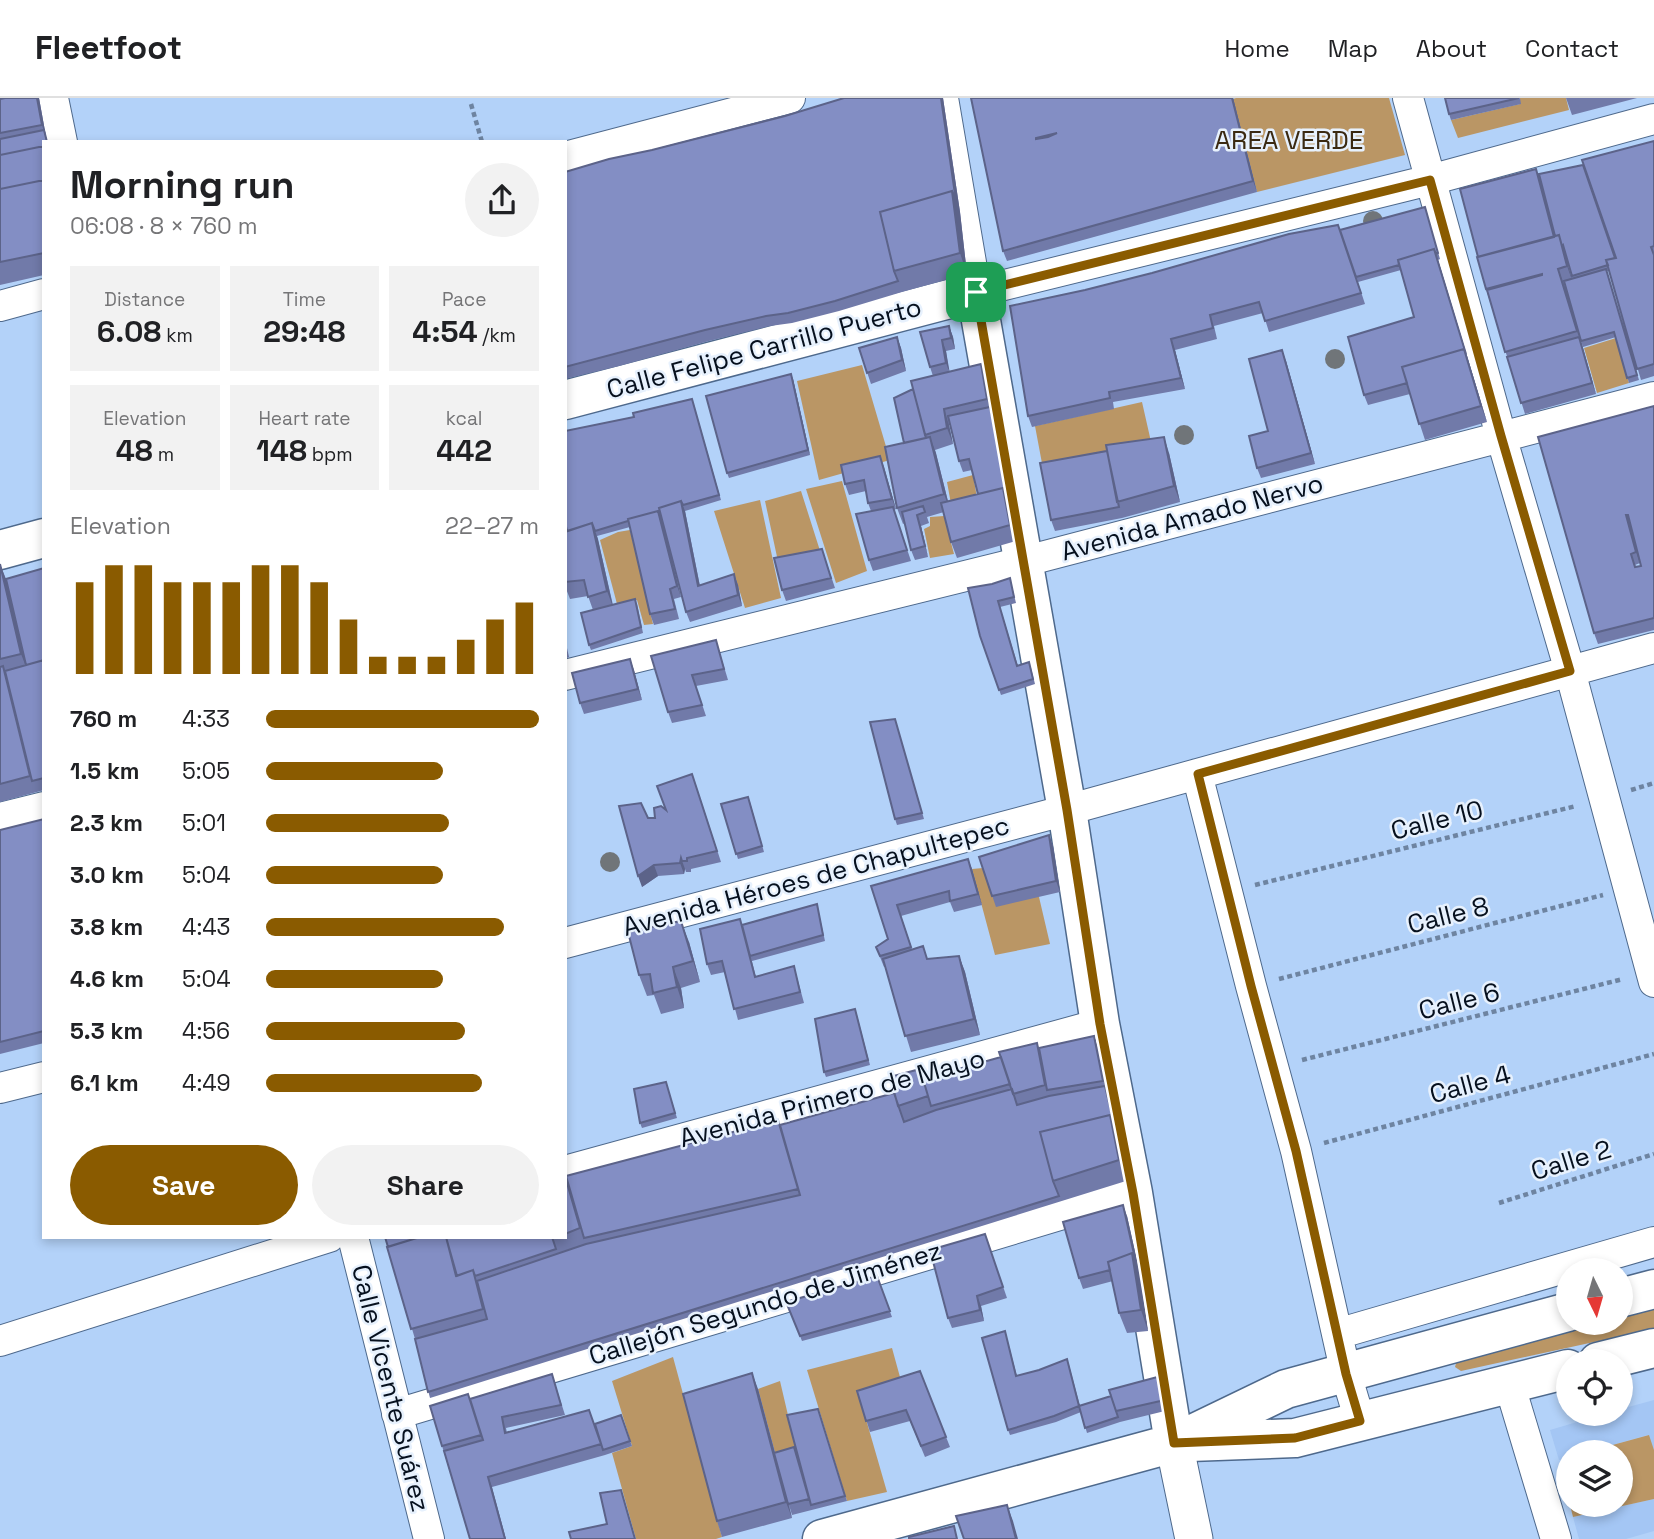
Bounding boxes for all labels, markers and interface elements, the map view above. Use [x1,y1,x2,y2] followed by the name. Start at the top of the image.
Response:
[35,27,182,69] text: Fleetfoot
[1224,33,1290,64] text: Home
[1328,33,1378,64] text: Map
[1416,33,1487,64] text: About
[1525,33,1619,64] text: Contact
[1215,123,1363,157] park label: AREA VERDE
[70,161,295,209] text: Morning run
[465,163,539,237] button: share
[70,211,258,241] text: 06:08 · 8 × 760 m
[946,262,1006,322] pin
[957,273,995,311] icon: arrive
[104,287,185,312] text: Distance
[283,287,326,312] text: Time
[442,287,486,312] text: Pace
[603,290,925,406] street label: Calle Felipe Carrillo Puerto
[97,312,161,351] text: 6.08
[263,312,346,351] text: 29:48
[412,312,477,351] text: 4:54
[161,323,193,348] text: km
[477,323,516,348] text: /km
[103,406,186,431] text: Elevation
[258,406,351,431] text: Heart rate
[446,406,483,431] text: kcal
[116,431,153,470] text: 48
[256,431,307,470] text: 148
[436,431,492,470] text: 442
[153,442,174,467] text: m
[307,442,353,467] text: bpm
[1057,466,1327,568] street label: Avenida Amado Nervo
[70,511,171,541] text: Elevation
[445,511,539,541] text: 22–27 m
[70,704,137,734] text: 760 m
[182,704,230,734] text: 4:33
[70,756,140,786] text: 1.5 km
[182,756,230,786] text: 5:05
[1387,792,1487,848] street label: Calle 10
[70,808,143,838] text: 2.3 km
[182,808,226,838] text: 5:01
[619,808,1013,944] street label: Avenida Héroes de Chapultepec
[70,860,144,890] text: 3.0 km
[182,860,231,890] text: 5:04
[1404,889,1492,941] street label: Calle 8
[70,912,143,942] text: 3.8 km
[182,912,230,942] text: 4:43
[70,964,144,994] text: 4.6 km
[182,964,231,994] text: 5:04
[1415,975,1503,1027] street label: Calle 6
[70,1016,143,1046] text: 5.3 km
[182,1016,230,1046] text: 4:56
[675,1041,989,1155] street label: Avenida Primero de Mayo
[1426,1057,1514,1111] street label: Calle 4
[70,1068,139,1098] text: 6.1 km
[182,1068,231,1098] text: 4:49
[1527,1132,1615,1188] street label: Calle 2
[70,1145,298,1225] button: Save
[312,1145,539,1225] button: Share
[585,1233,945,1373] street label: Callejón Segundo de Jiménez
[1556,1258,1633,1335] north arrow
[1556,1258,1633,1517] map controls
[344,1261,438,1515] street label: Calle Vicente Suárez
[1556,1349,1633,1426] button: locate
[1556,1440,1633,1517] button: layers

